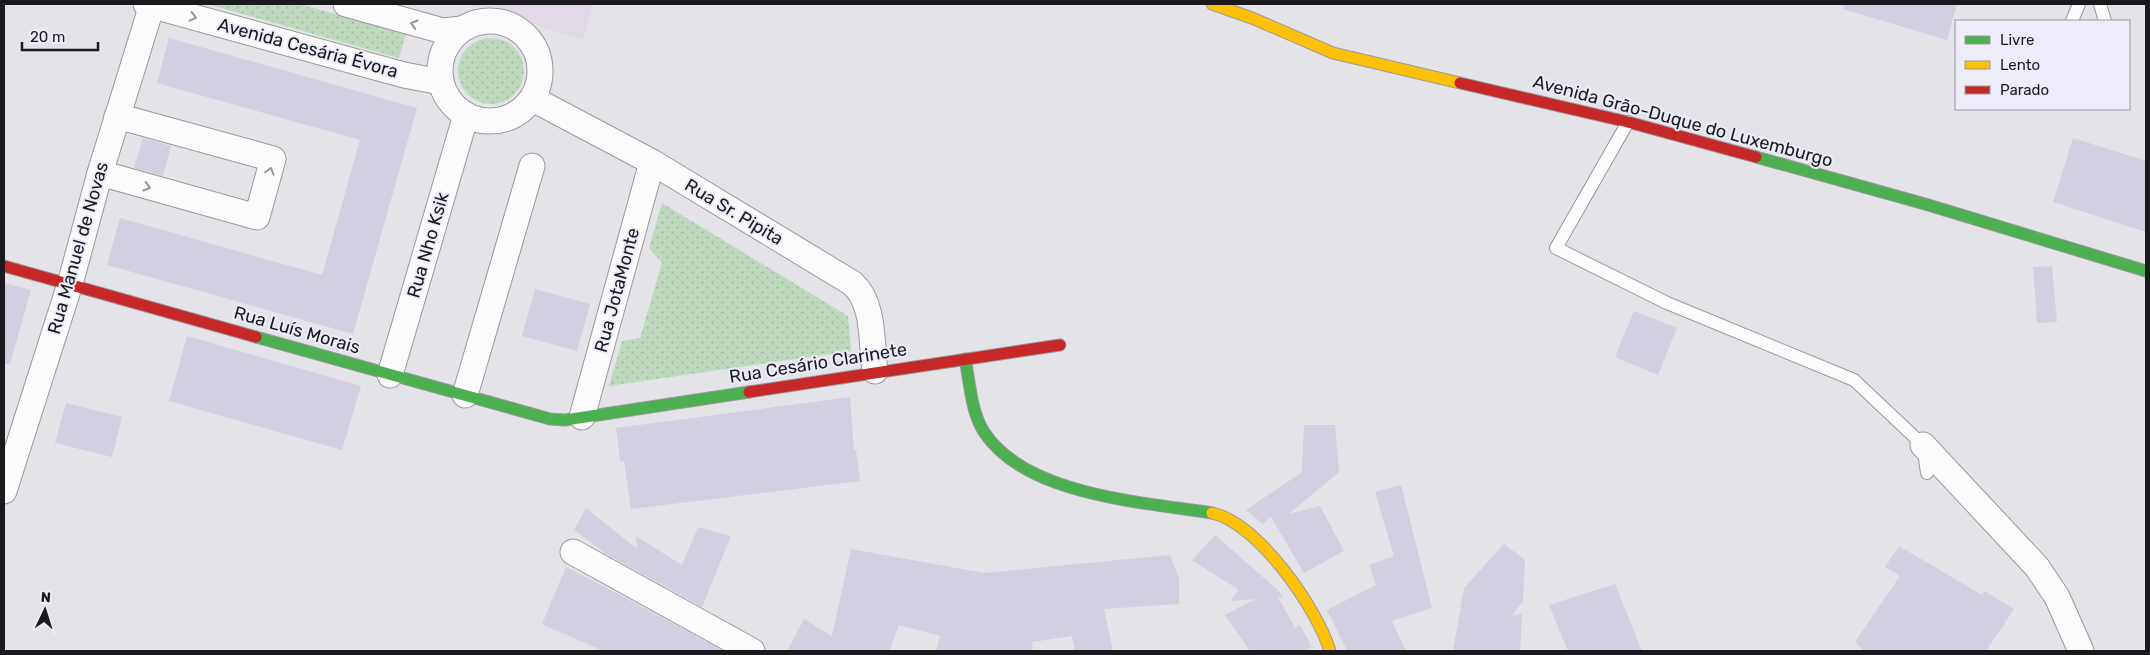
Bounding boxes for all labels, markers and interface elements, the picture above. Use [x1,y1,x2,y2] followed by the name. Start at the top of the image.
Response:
[189,11,197,21] one-way arrow
[216,13,400,83] street label: Avenida Cesária Évora
[410,19,418,29] one-way arrow
[22,20,99,52] scale bar
[1955,20,2130,110] legend
[30,28,65,46] text: 20 m
[2000,31,2034,49] text: Livre
[2000,56,2040,74] text: Lento
[1531,70,1835,172] street label: Avenida Grão-Duque do Luxemburgo
[2000,81,2049,99] text: Parado
[43,159,113,337] street label: Rua Manuel de Novas
[264,167,274,175] one-way arrow
[681,174,787,250] street label: Rua Sr. Pipita
[142,181,150,191] one-way arrow
[402,189,454,300] street label: Rua Nho Ksik
[590,225,644,355] street label: Rua JotaMonte
[231,301,363,359] street label: Rua Luís Morais
[728,338,908,388] street label: Rua Cesário Clarinete
[20,585,70,635] north arrow
[40,589,51,606] text: N

